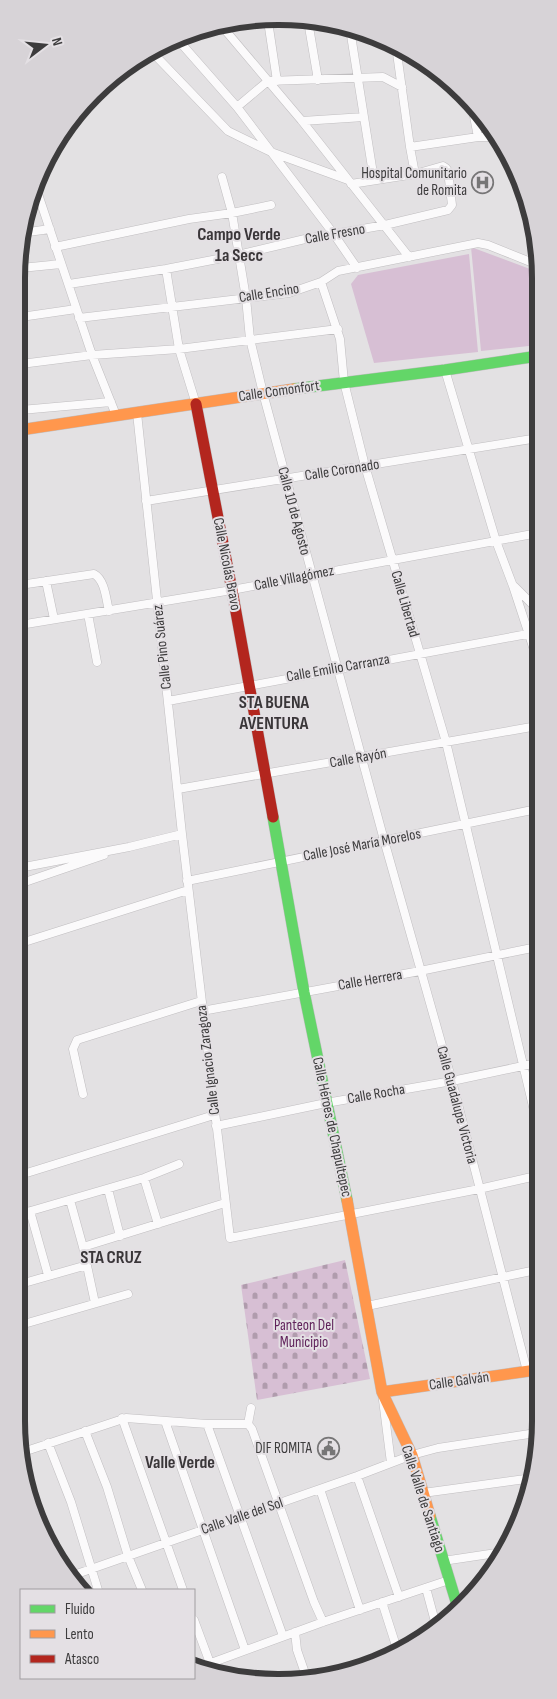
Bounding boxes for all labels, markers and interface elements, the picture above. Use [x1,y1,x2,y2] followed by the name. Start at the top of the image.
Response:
[20,20,70,70] north arrow
[48,36,66,47] text: N
[361,164,467,200] place label: Hospital Comunitario de Romita
[471,170,495,194] hospital icon: Hospital Comunitario de Romita
[304,219,366,249] street label: Calle Fresno
[197,224,281,266] district label: Campo Verde 1a Secc
[237,279,301,307] street label: Calle Encino
[237,376,321,406] street label: Calle Comonfort
[303,455,381,485] street label: Calle Coronado
[273,465,315,557] street label: Calle 10 de Agosto
[209,516,245,612] street label: Calle Nicolás Bravo
[252,561,336,595] street label: Calle Villagómez
[386,569,424,639] street label: Calle Libertad
[148,603,176,690] street label: Calle Pino Suárez
[285,650,391,686] street label: Calle Emilio Carranza
[239,692,310,734] district label: STA BUENA AVENTURA
[328,744,388,772] street label: Calle Rayón
[302,824,422,866] street label: Calle José María Morelos
[336,965,404,995] street label: Calle Herrera
[192,1004,224,1116] street label: Calle Ignacio Zaragoza
[432,1044,482,1166] street label: Calle Guadalupe Victoria
[308,1055,356,1199] street label: Calle Héroes de Chapultepec
[346,1080,406,1108] street label: Calle Rocha
[80,1247,142,1268] district label: STA CRUZ
[274,1316,334,1352] park label: Panteon Del Municipio
[428,1367,490,1395] street label: Calle Galván
[316,1436,340,1460] public building icon: DIF ROMITA
[255,1439,313,1458] place label: DIF ROMITA
[397,1443,449,1555] street label: Calle Valle de Santiago
[145,1452,215,1473] district label: Valle Verde
[198,1493,286,1539] street label: Calle Valle del Sol
[20,1589,195,1679] legend
[65,1600,95,1619] text: Fluido
[65,1625,94,1644] text: Lento
[64,1650,99,1669] text: Atasco

